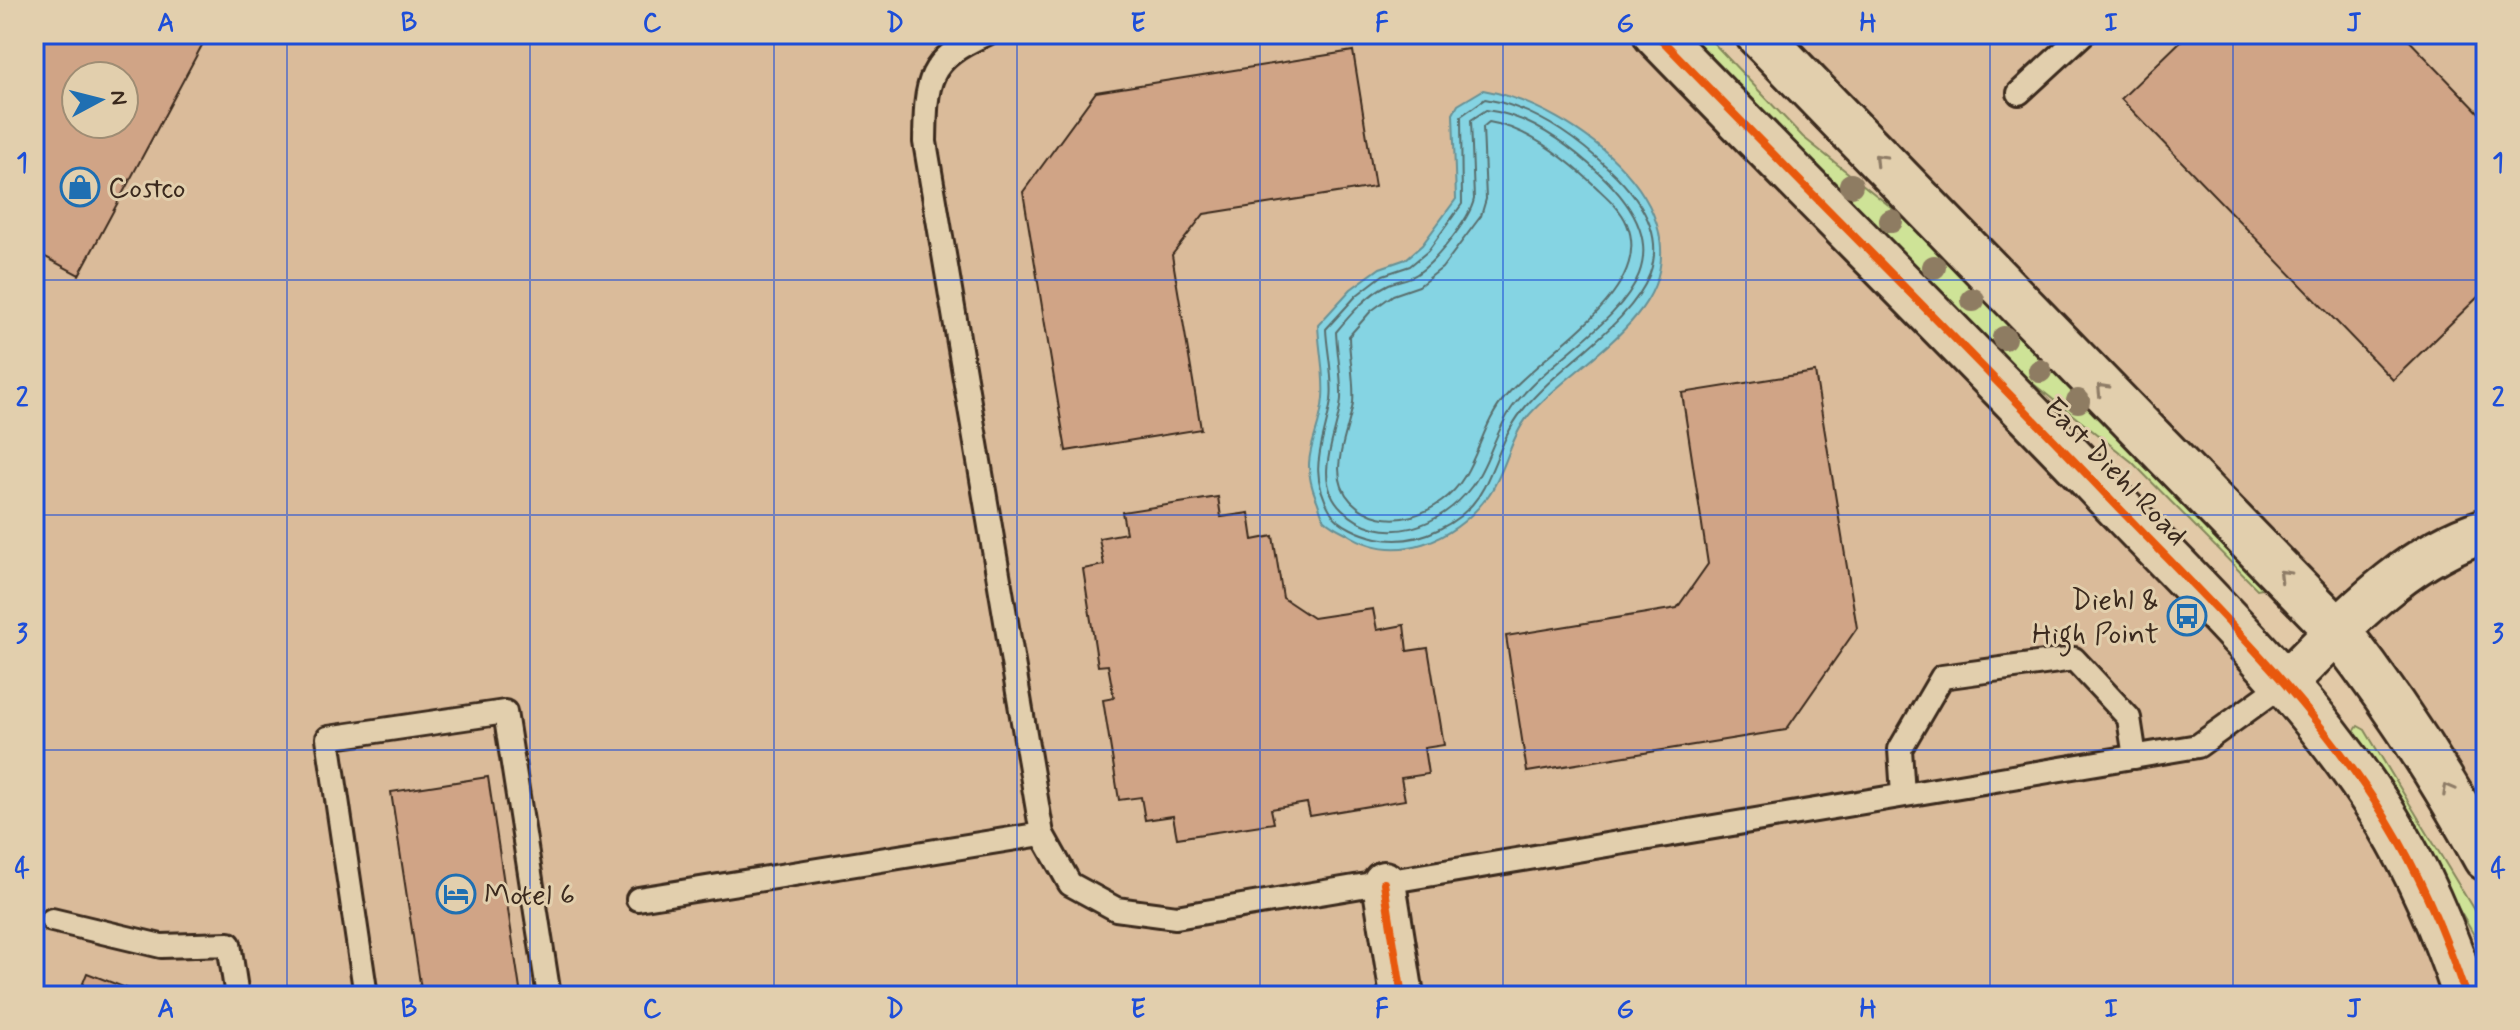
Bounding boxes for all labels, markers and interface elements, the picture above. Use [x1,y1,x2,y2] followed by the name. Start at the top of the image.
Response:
[157,7,175,41] text: A
[401,7,417,41] text: B
[643,7,662,41] text: C
[886,7,904,41] text: D
[1130,7,1146,41] text: E
[1375,7,1389,41] text: F
[1616,7,1634,41] text: G
[1860,7,1877,41] text: H
[2104,7,2118,41] text: I
[2346,7,2362,41] text: J
[60,60,140,140] north arrow
[103,89,133,107] text: N
[16,147,28,181] text: 1
[2492,147,2504,181] text: 1
[1874,154,1888,168] one-way arrow
[59,166,101,208] shop icon: Costco
[108,169,186,208] place label: Costco
[16,382,29,416] text: 2
[2492,382,2505,416] text: 2
[2097,384,2112,398] one-way arrow
[2034,390,2196,555] street label: East Diehl Road
[2278,570,2293,584] one-way arrow
[2032,581,2159,657] place label: Diehl & High Point
[2166,595,2208,637] bus stop icon: Diehl & High Point
[16,618,28,652] text: 3
[2492,618,2504,652] text: 3
[2443,783,2458,798] one-way arrow
[14,853,30,887] text: 4
[2490,853,2506,887] text: 4
[435,873,477,915] hotel icon: Motel 6
[484,876,575,915] place label: Motel 6
[157,993,175,1027] text: A
[401,993,417,1027] text: B
[643,993,662,1027] text: C
[886,993,904,1027] text: D
[1130,993,1146,1027] text: E
[1375,993,1389,1027] text: F
[1616,993,1634,1027] text: G
[1860,993,1877,1027] text: H
[2104,993,2118,1027] text: I
[2346,993,2362,1027] text: J

